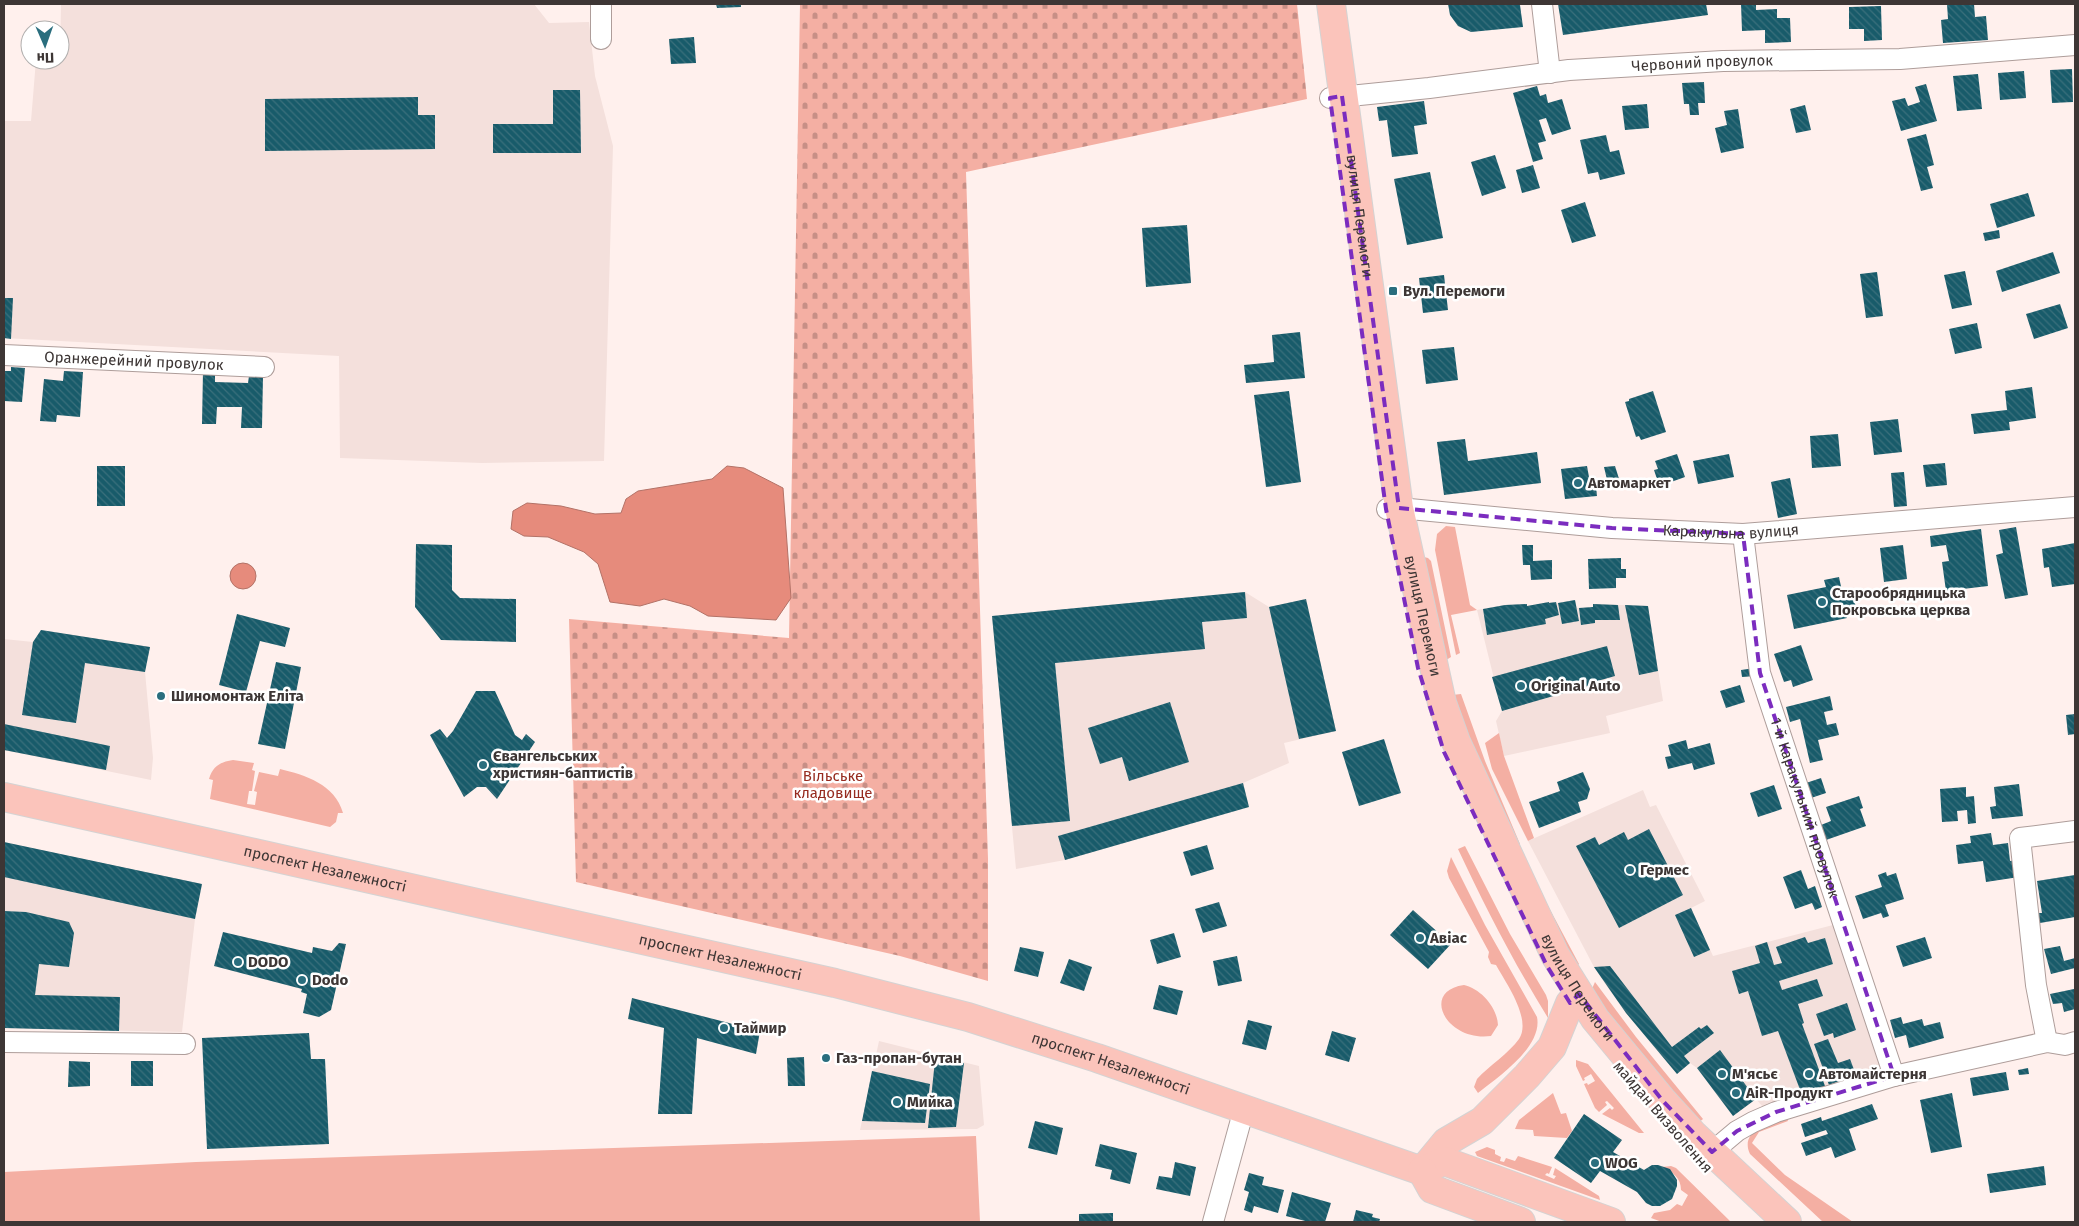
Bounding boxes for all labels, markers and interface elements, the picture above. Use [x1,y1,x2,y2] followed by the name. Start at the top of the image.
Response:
[20,20,70,70] north arrow
[36,49,54,66] text: Пн
[1631,51,1773,75] street label: Червоний провулок
[1342,153,1377,279] street label: вулиця Перемоги
[1403,282,1505,300] place label: Вул. Перемоги
[1387,285,1399,297] marker: Вул. Перемоги
[44,348,224,374] street label: Оранжерейний провулок
[1587,474,1672,492] place label: Автомаркет
[1572,477,1584,489] marker: Автомаркет
[1662,520,1800,543] street label: Каракульна вулиця
[1401,553,1445,678] street label: вулиця Перемоги
[1832,584,1970,619] place label: Старообрядницька Покровська церква
[1816,596,1828,608] marker: Старообрядницька Покровська церква
[1531,677,1621,695] place label: Original Auto
[1515,680,1527,692] marker: Original Auto
[171,687,304,705] place label: Шиномонтаж Еліта
[155,690,167,702] marker: Шиномонтаж Еліта
[1766,715,1843,900] street label: 1-й Каракульний провулок
[492,747,633,782] place label: Євангельських християн-баптистів
[477,759,489,771] marker: Євангельських християн-баптистів
[793,767,873,802] park label: Вільське кладовище
[242,842,408,896] street label: проспект Незалежності
[1640,861,1690,879] place label: Гермес
[1624,864,1636,876] marker: Гермес
[1429,929,1468,947] place label: Авіас
[637,930,803,984] street label: проспект Незалежності
[1537,931,1618,1045] street label: вулиця Перемоги
[1414,932,1426,944] marker: Авіас
[248,953,288,971] place label: DODO
[232,956,244,968] marker: DODO
[312,971,349,989] place label: Dodo
[296,974,308,986] marker: Dodo
[734,1019,786,1037] place label: Таймир
[718,1022,730,1034] marker: Таймир
[1029,1029,1192,1099] street label: проспект Незалежності
[836,1049,962,1067] place label: Газ-пропан-бутан
[820,1052,832,1064] marker: Газ-пропан-бутан
[1610,1057,1716,1177] street label: майдан Визволення
[1732,1065,1778,1083] place label: М'ясьє
[1818,1065,1927,1083] place label: Автомайстерня
[1716,1068,1728,1080] marker: М'ясьє
[1803,1068,1815,1080] marker: Автомайстерня
[1745,1084,1834,1102] place label: AiR-Продукт
[1730,1087,1742,1099] marker: AiR-Продукт
[907,1093,953,1111] place label: Мийка
[891,1096,903,1108] marker: Мийка
[1605,1154,1638,1172] place label: WOG
[1589,1157,1601,1169] marker: WOG

